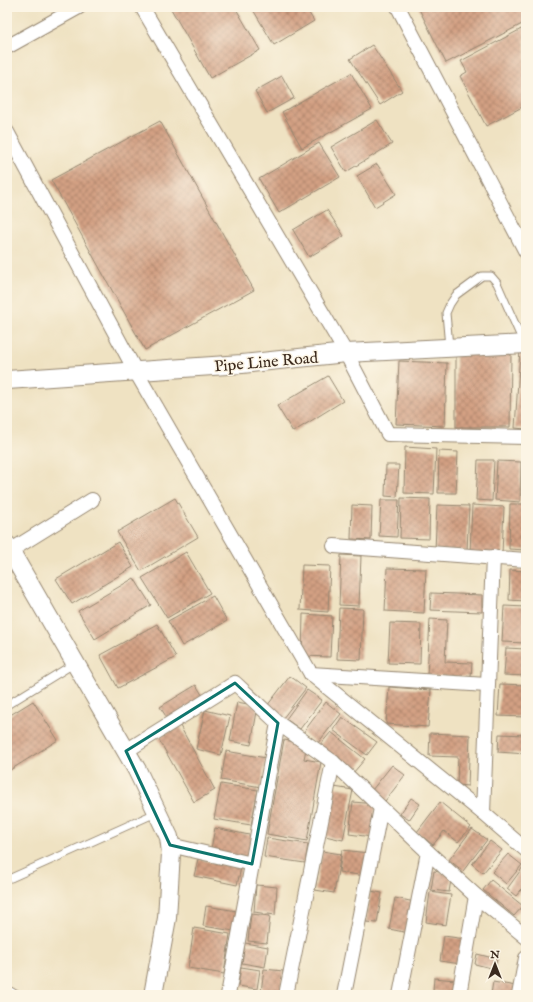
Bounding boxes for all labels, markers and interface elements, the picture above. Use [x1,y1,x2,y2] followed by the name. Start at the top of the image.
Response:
[213,348,319,377] street label: Pipe Line Road
[475,944,515,984] north arrow
[489,948,500,962] text: N

